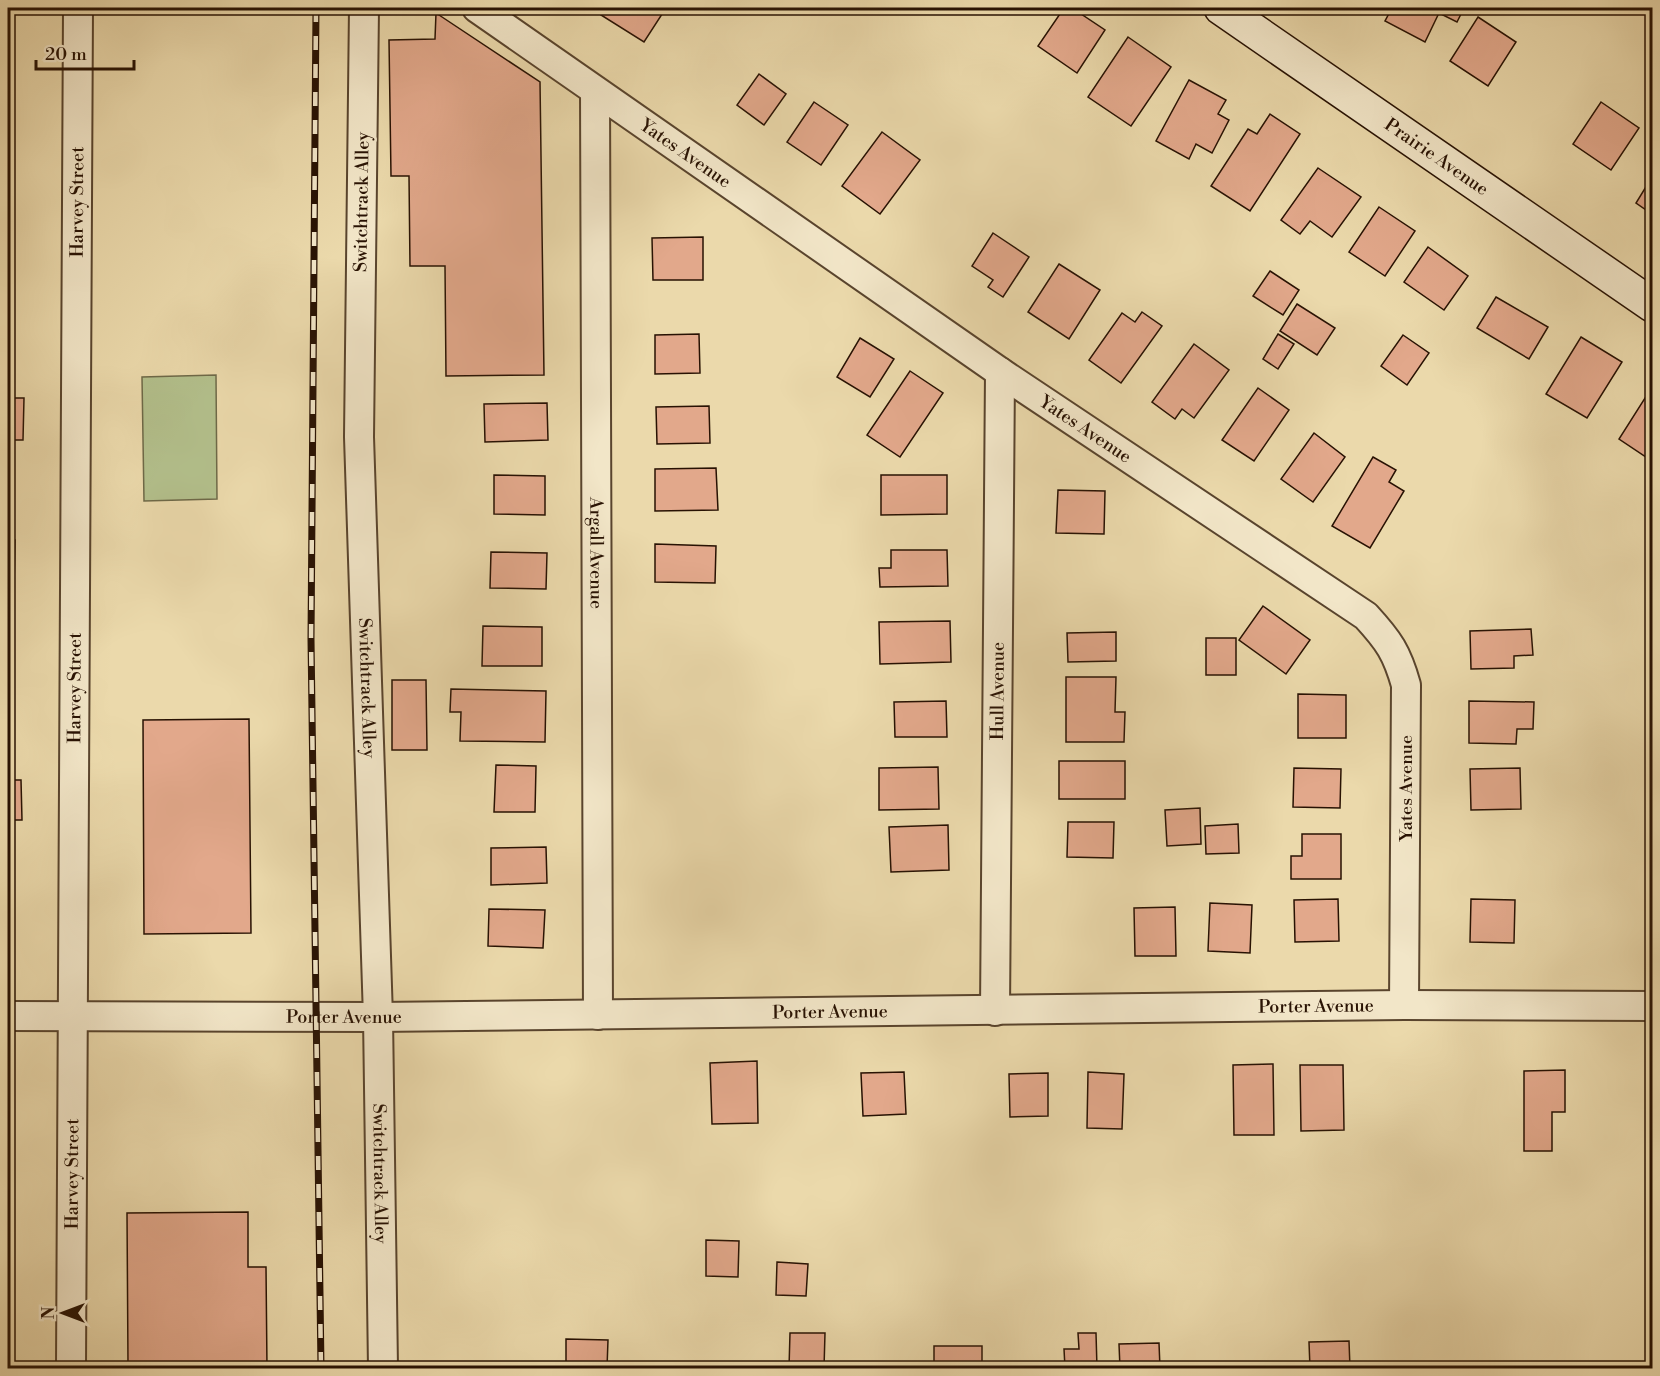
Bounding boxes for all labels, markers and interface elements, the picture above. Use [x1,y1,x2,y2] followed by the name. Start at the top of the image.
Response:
[36,33,134,71] scale bar
[45,43,87,66] text: 20 m
[634,113,736,193] street label: Yates Avenue
[1380,113,1493,201] street label: Prairie Avenue
[349,131,375,272] street label: Switchtrack Alley
[65,146,89,258] street label: Harvey Street
[1034,389,1136,468] street label: Yates Avenue
[585,496,608,609] street label: Argall Avenue
[353,617,381,759] street label: Switchtrack Alley
[63,632,86,744] street label: Harvey Street
[986,642,1009,740] street label: Hull Avenue
[1395,735,1418,842] street label: Yates Avenue
[1258,994,1374,1018] street label: Porter Avenue
[772,1000,888,1024] street label: Porter Avenue
[286,1005,402,1029] street label: Porter Avenue
[368,1103,393,1244] street label: Switchtrack Alley
[60,1118,84,1230] street label: Harvey Street
[33,1283,93,1343] north arrow
[39,1306,59,1319] text: N

